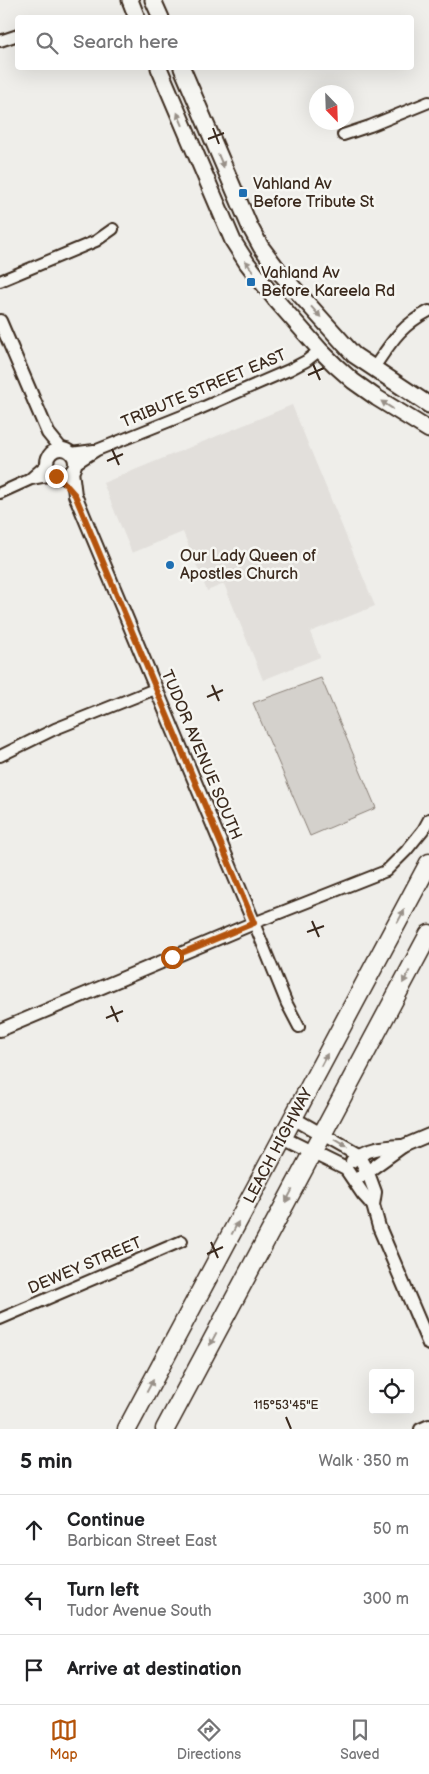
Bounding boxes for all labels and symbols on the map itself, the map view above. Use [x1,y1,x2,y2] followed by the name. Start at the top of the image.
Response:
[309,85,354,130] north arrow
[176,112,184,126] one-way arrow
[217,154,225,169] one-way arrow
[253,175,374,212] place label: Vahland Av Before Tribute St
[237,187,249,199] marker: Vahland Av Before Tribute St
[244,259,254,273] one-way arrow
[261,264,395,301] place label: Vahland Av Before Kareela Rd
[245,276,257,288] marker: Vahland Av Before Kareela Rd
[310,305,321,318] one-way arrow
[119,345,290,432] street label: TRIBUTE STREET EAST
[381,400,394,410] one-way arrow
[45,465,68,488] route end
[180,547,316,584] place label: Our Lady Queen of Apostles Church
[164,559,176,571] marker: Our Lady Queen of Apostles Church
[157,667,245,843] street label: TUDOR AVENUE SOUTH
[397,909,405,924] one-way arrow
[161,946,184,969] route start
[402,969,410,984] one-way arrow
[320,1053,329,1066] one-way arrow
[240,1084,317,1207] street label: LEACH HIGHWAY
[333,1140,346,1149] one-way arrow
[285,1188,293,1203] one-way arrow
[231,1220,239,1235] one-way arrow
[25,1233,145,1299] street label: DEWEY STREET
[208,1332,217,1346] one-way arrow
[146,1379,154,1393] one-way arrow
[253,1398,319,1413] text: 115°53'45"E

